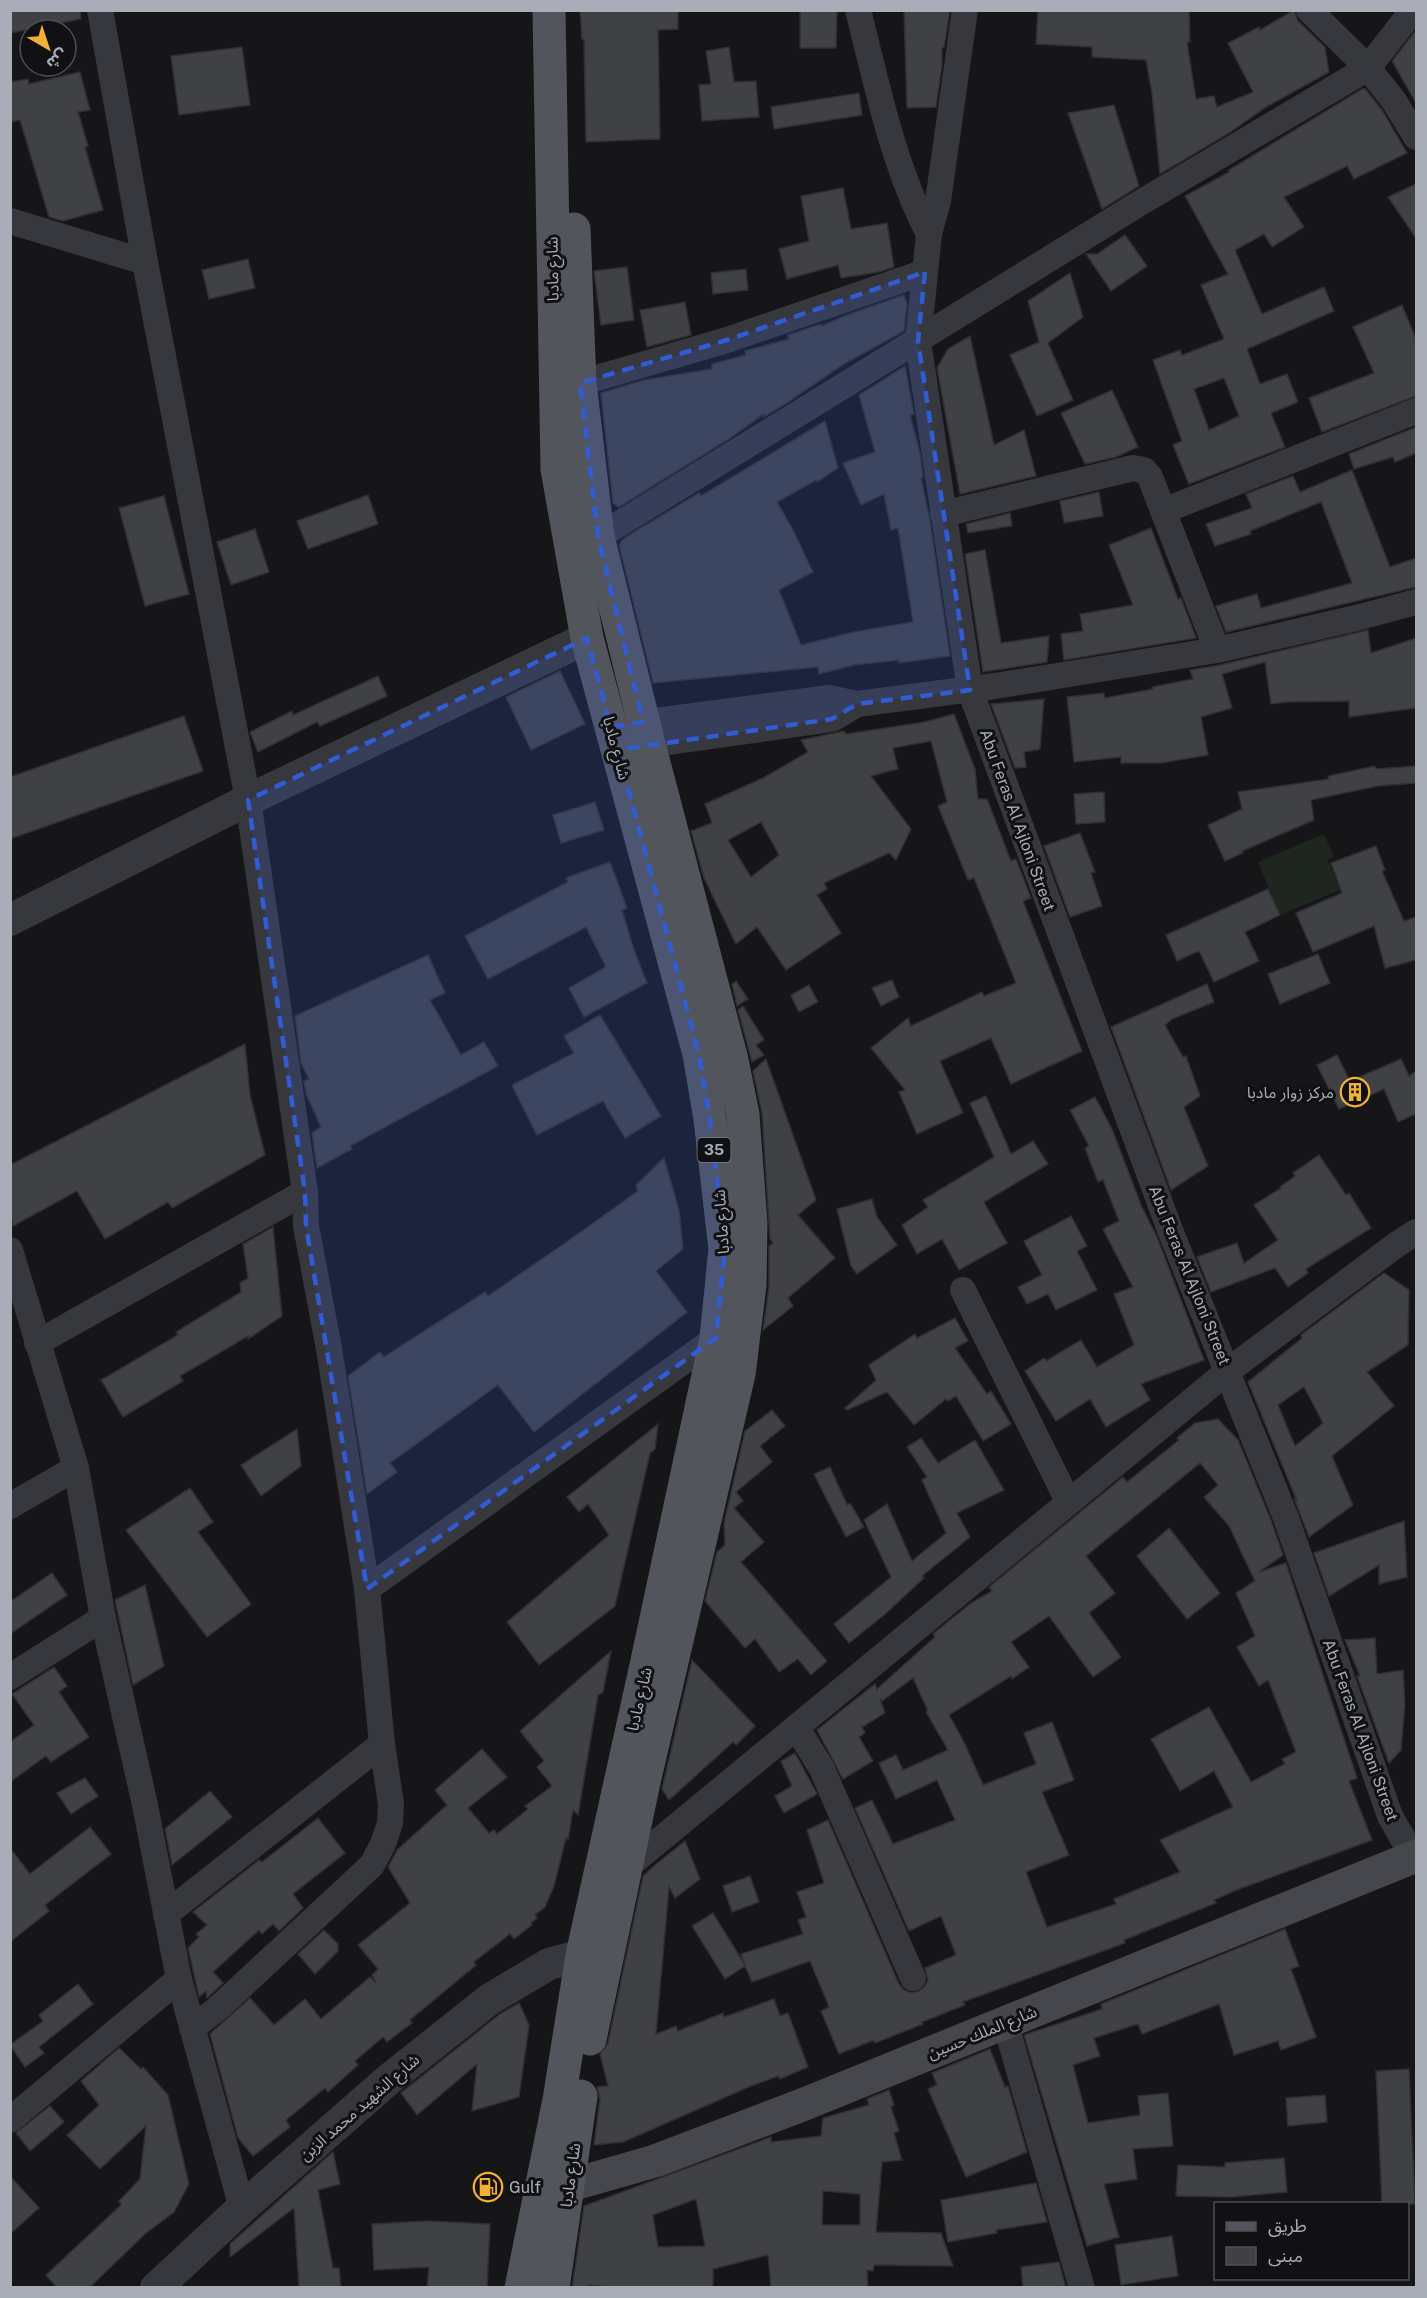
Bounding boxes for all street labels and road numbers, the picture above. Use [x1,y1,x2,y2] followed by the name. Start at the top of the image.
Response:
[542,236,566,302] street label: شارع مادبا
[596,714,634,783] street label: شارع مادبا
[976,727,1059,914] street label: Abu Feras Al Ajloni Street
[698,1138,730,1162] road number: 35
[1145,1183,1234,1368] street label: Abu Feras Al Ajloni Street
[710,1189,736,1255] street label: شارع مادبا
[1319,1637,1402,1824] street label: Abu Feras Al Ajloni Street
[623,1665,659,1733] street label: شارع مادبا
[925,2002,1041,2066] street label: شارع الملك حسين
[295,2050,425,2167] street label: شارع الشهيد محمد الزبن
[557,2142,587,2209] street label: شارع مادبا

